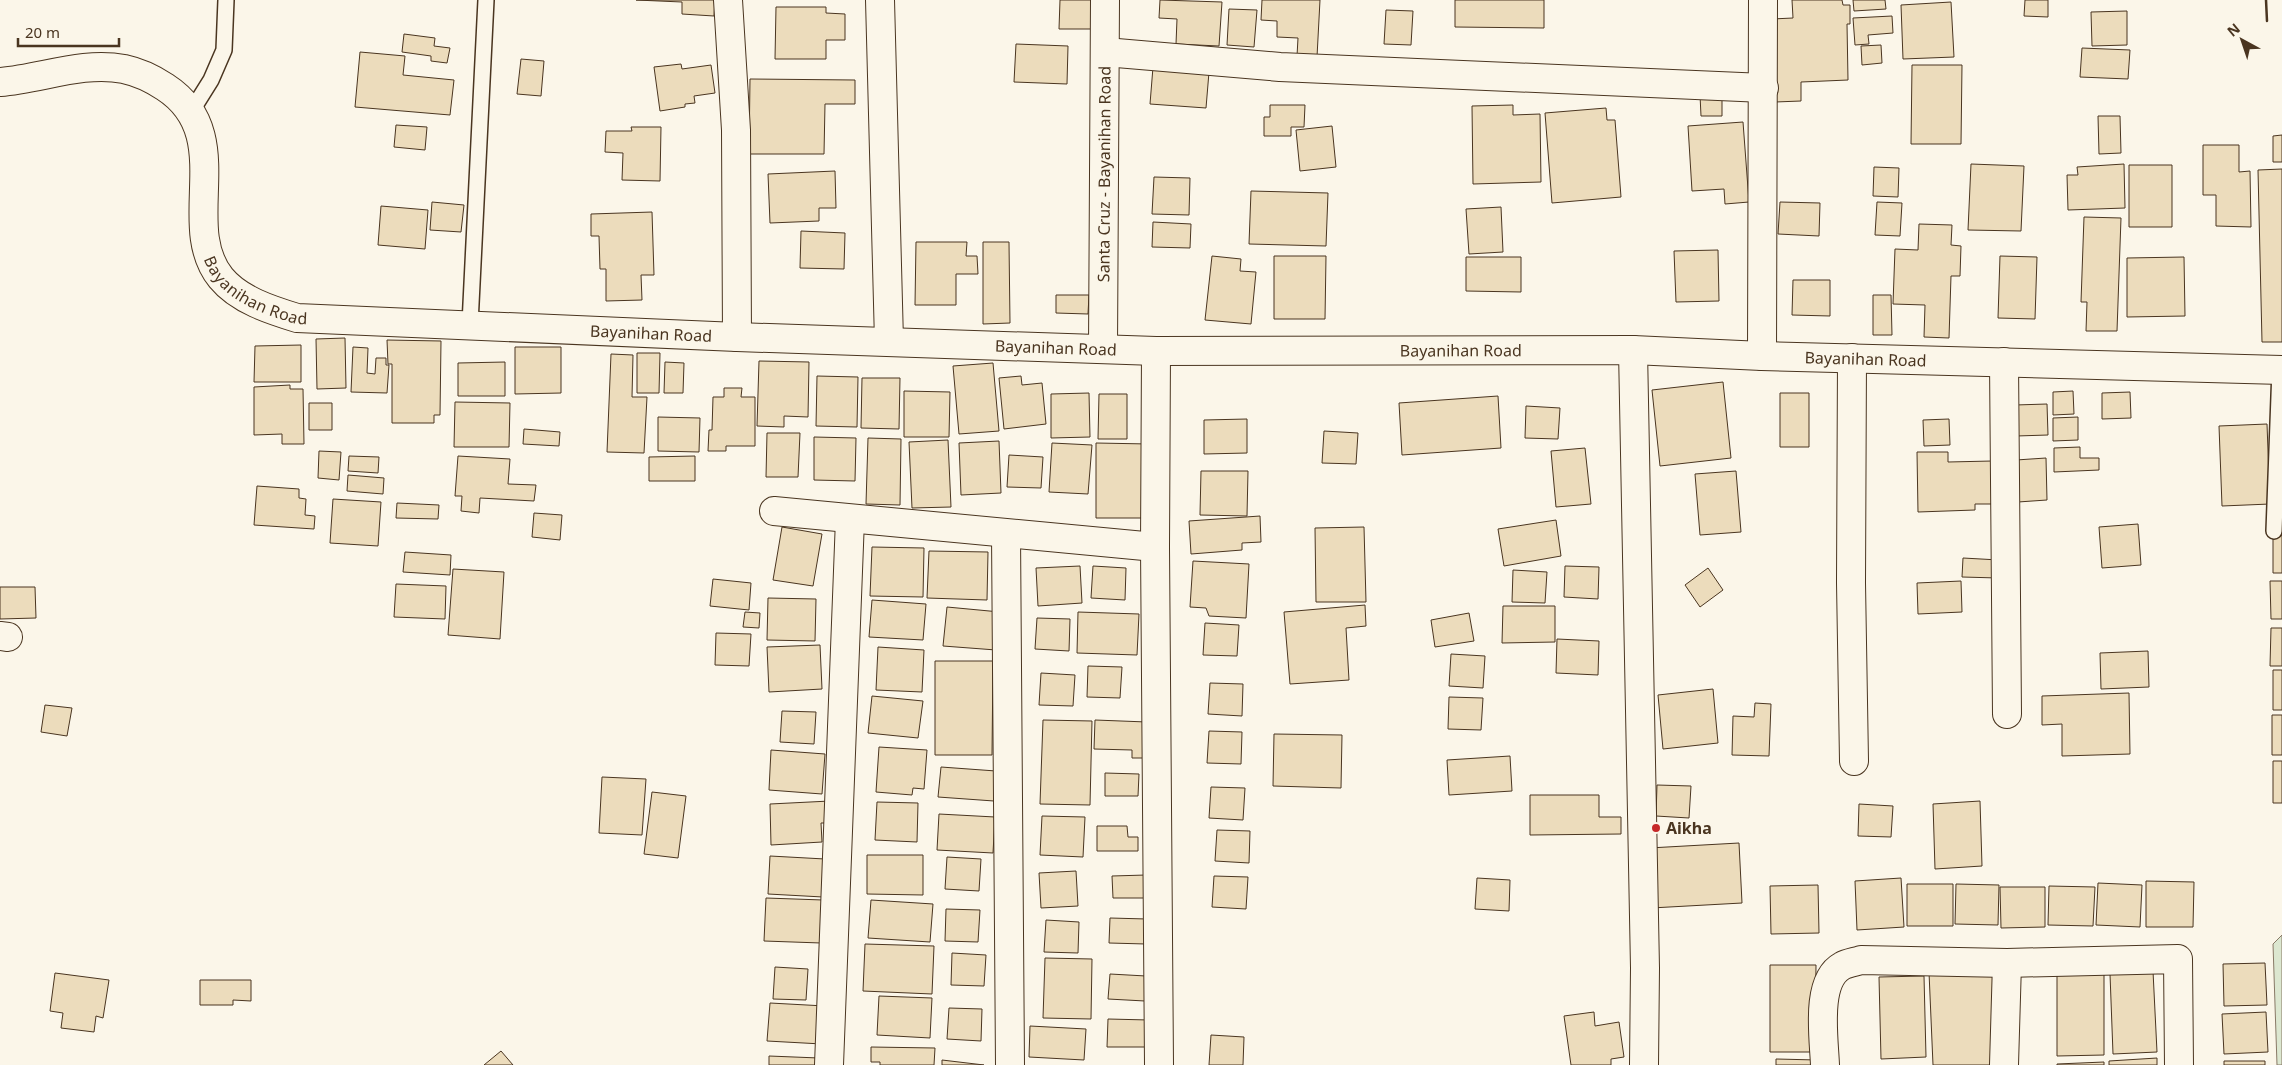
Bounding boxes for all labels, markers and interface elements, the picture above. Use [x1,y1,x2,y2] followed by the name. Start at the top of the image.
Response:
[18,15,119,47] scale bar
[2217,15,2267,65] north arrow
[2223,19,2244,41] text: N
[25,22,60,42] text: 20 m
[1092,66,1116,282] street label: Santa Cruz - Bayanihan Road
[199,252,308,329] street label: Bayanihan Road
[590,320,712,347] street label: Bayanihan Road
[994,335,1117,361] street label: Bayanihan Road
[1400,339,1522,361] street label: Bayanihan Road
[1804,346,1927,371] street label: Bayanihan Road
[1666,817,1712,839] place label: Aikha
[1650,822,1662,834] marker: Aikha

